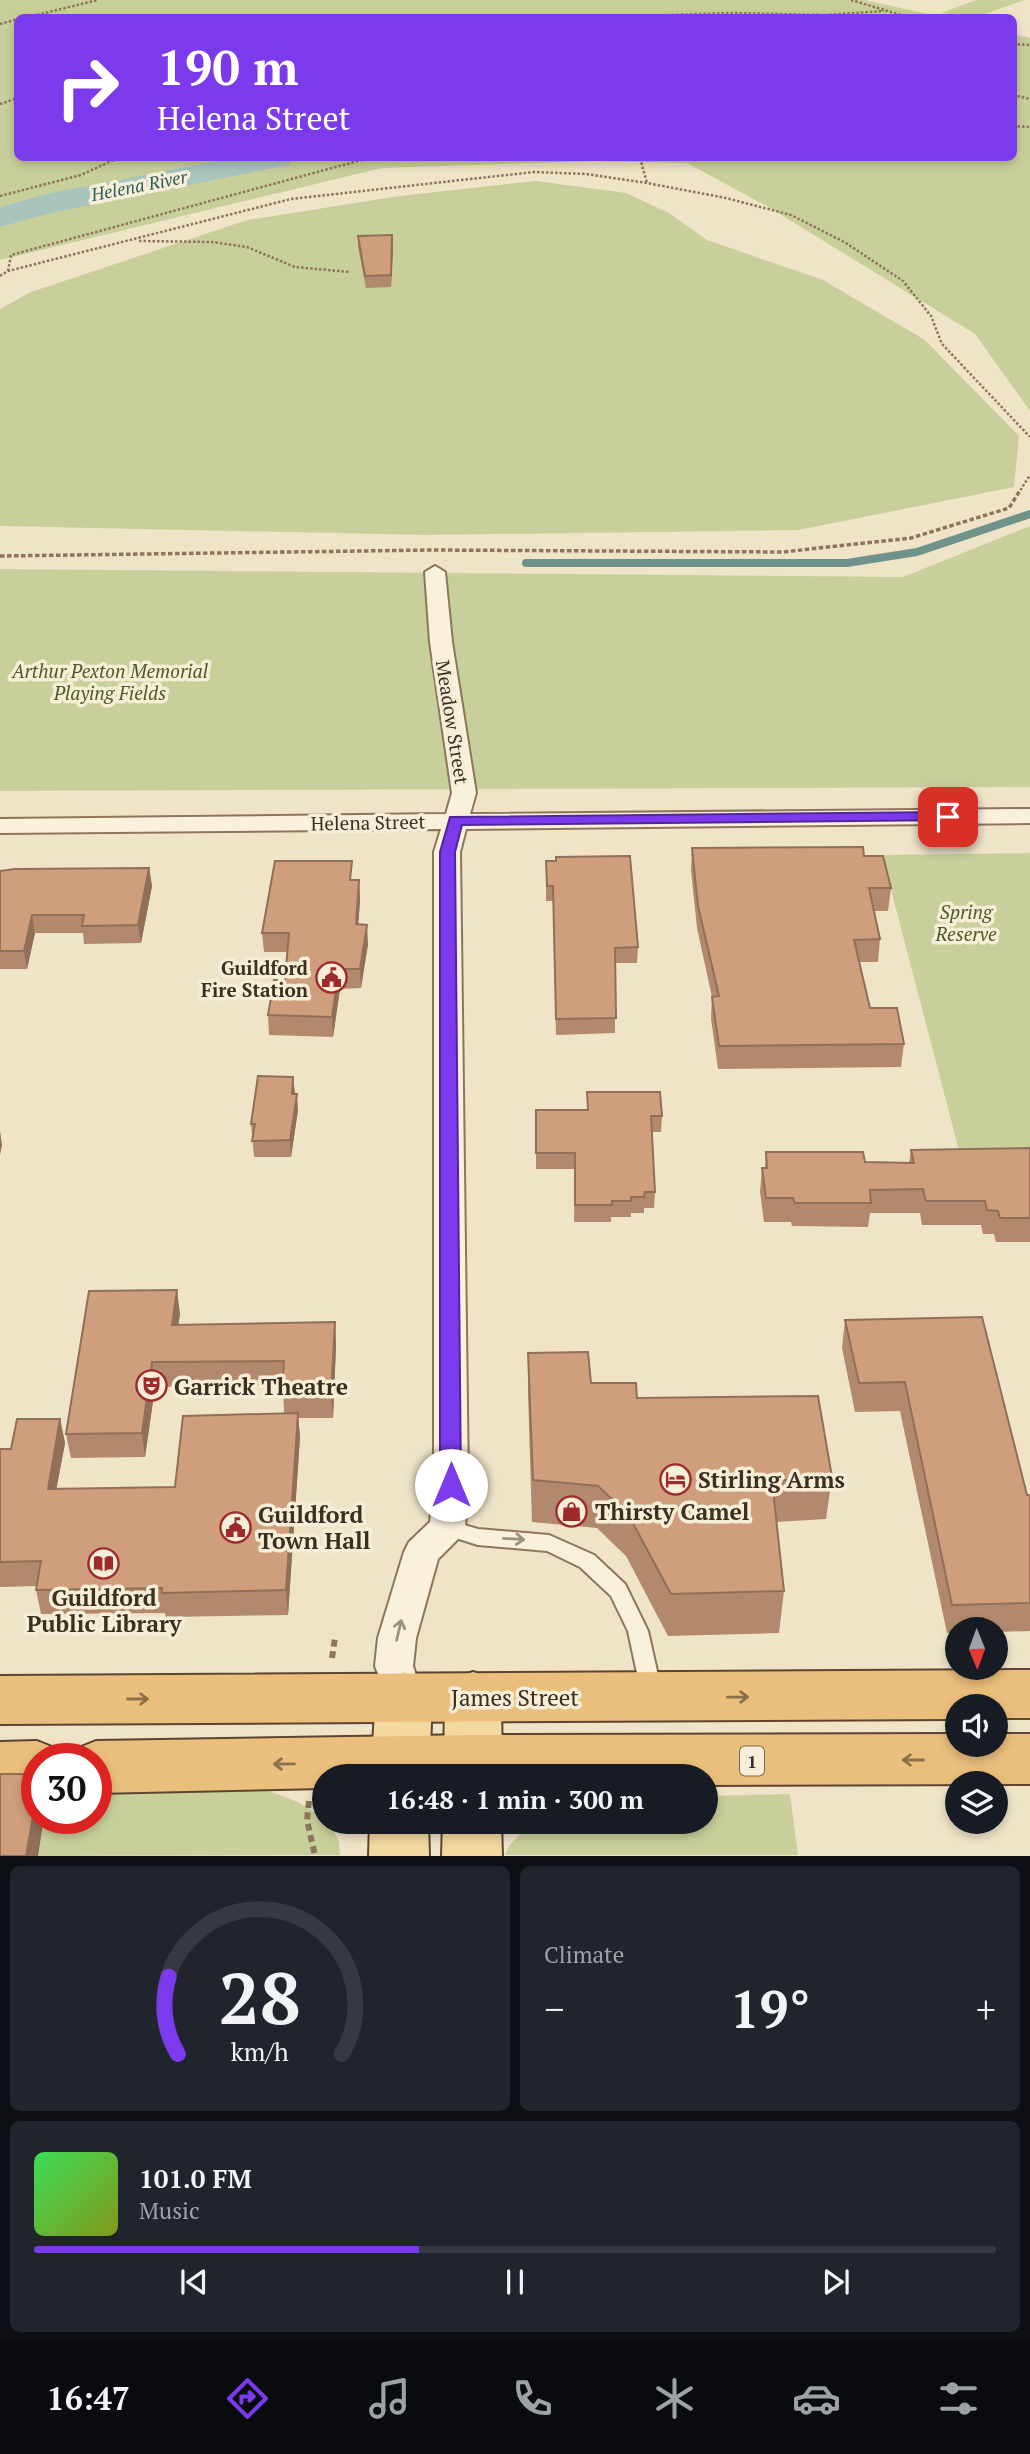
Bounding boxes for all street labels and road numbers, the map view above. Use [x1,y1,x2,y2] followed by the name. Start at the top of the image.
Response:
[431,658,475,786] street label: Meadow Street
[310,808,426,836] street label: Helena Street
[451,1682,579,1713] street label: James Street
[740,1746,764,1776] road number: 1

